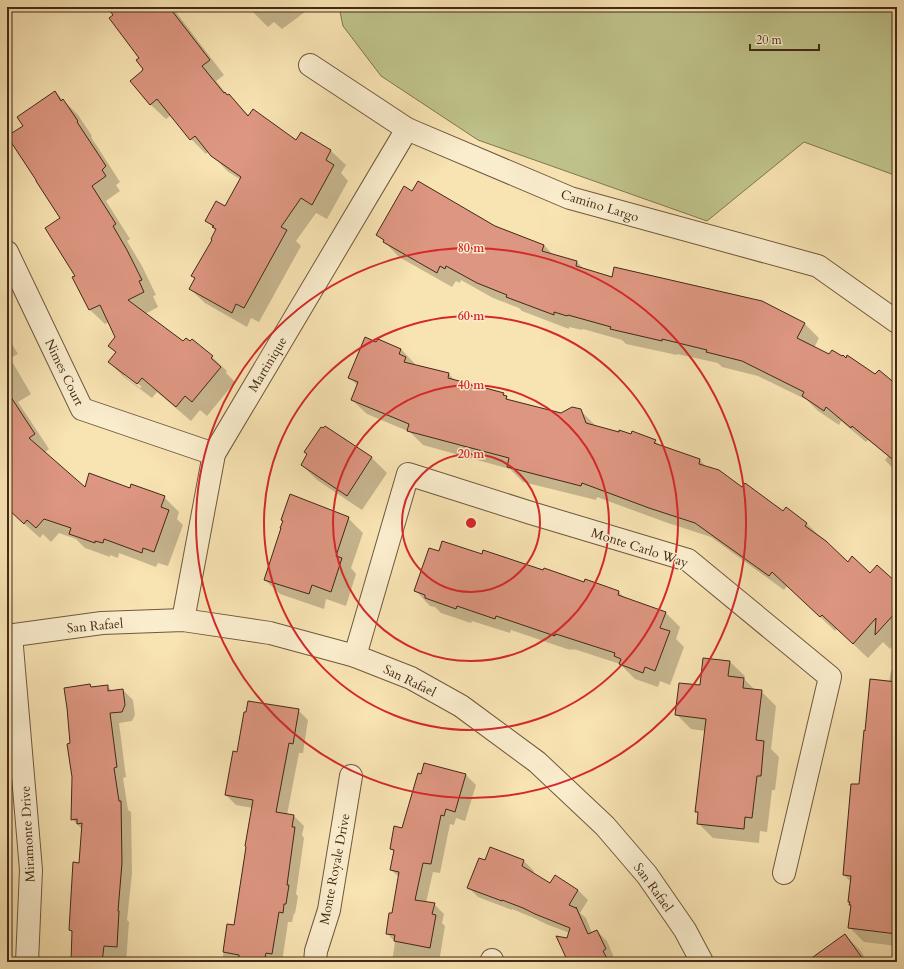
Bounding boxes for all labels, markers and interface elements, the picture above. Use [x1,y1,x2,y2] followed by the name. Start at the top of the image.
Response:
[750,26,819,52] scale bar
[756,32,783,48] text: 20 m
[559,186,641,226] street label: Camino Largo
[458,240,485,256] text: 80 m
[458,308,485,324] text: 60 m
[244,333,291,395] street label: Martinique
[40,336,88,409] street label: Nimes Court
[458,377,485,393] text: 40 m
[458,446,485,462] text: 20 m
[464,516,478,530] centre of rings
[589,524,691,572] street label: Monte Carlo Way
[66,615,125,637] street label: San Rafael
[380,660,439,702] street label: San Rafael
[16,785,40,883] street label: Miramonte Drive
[315,812,355,926] street label: Monte Royale Drive
[629,859,677,916] street label: San Rafael

